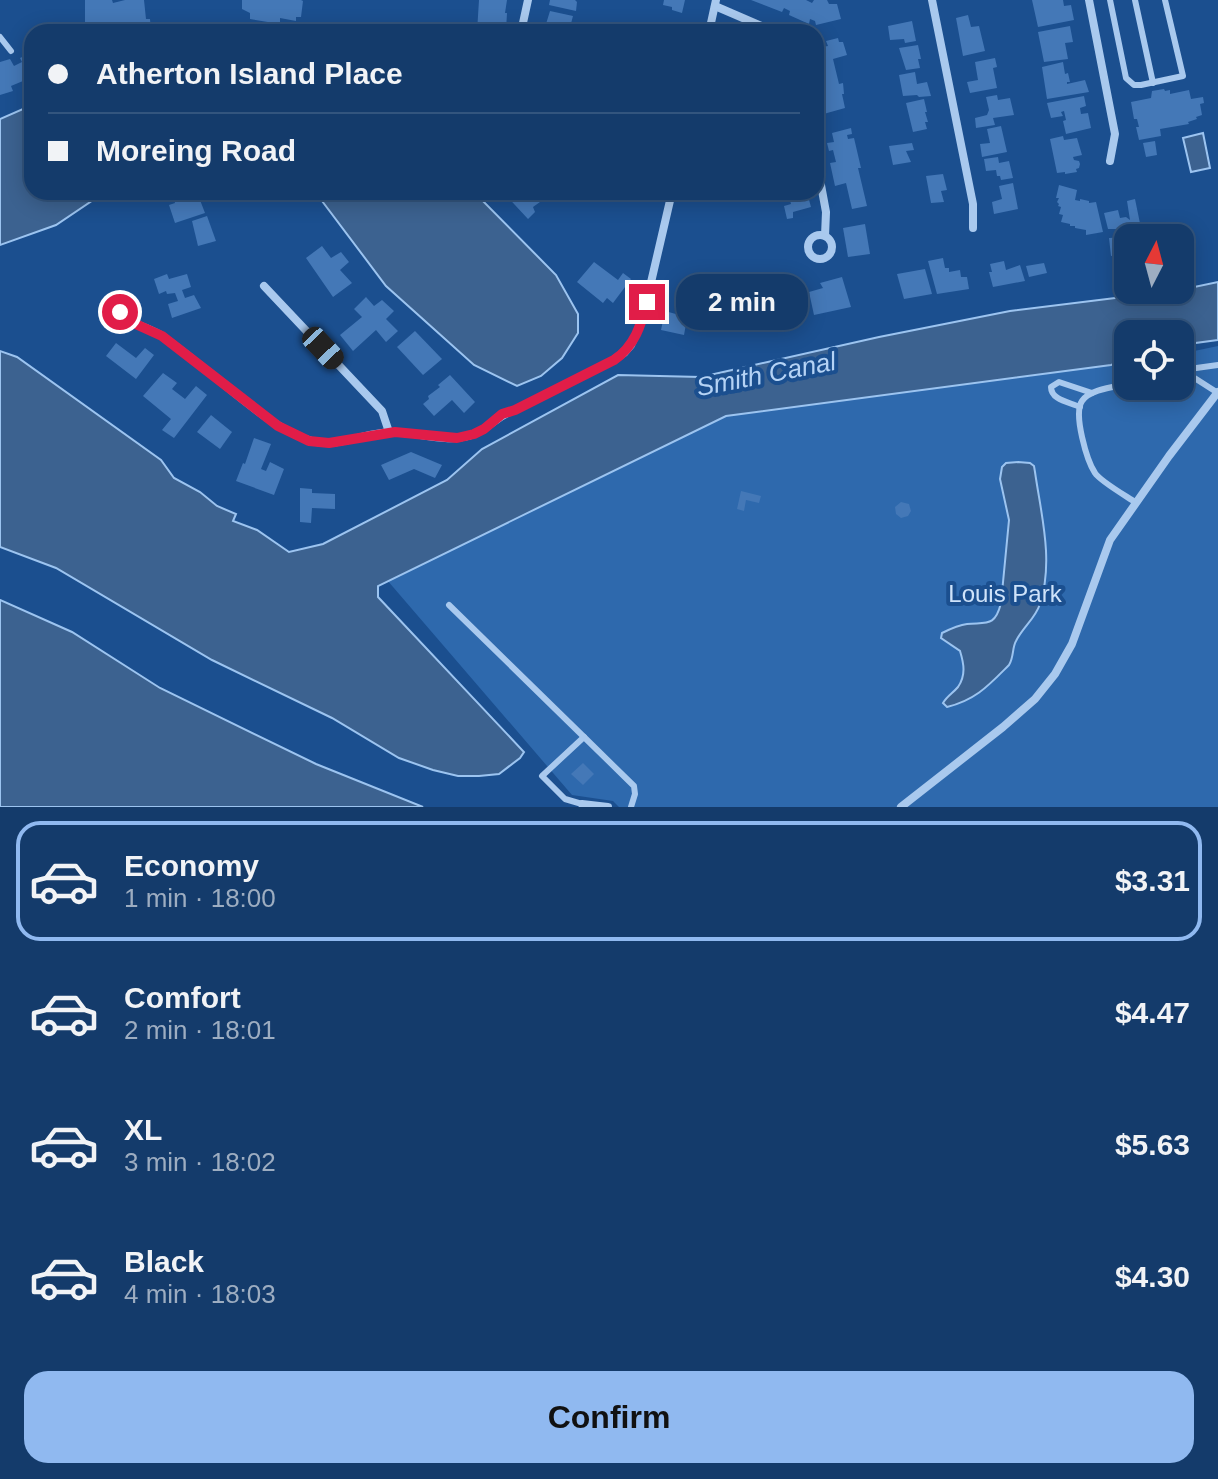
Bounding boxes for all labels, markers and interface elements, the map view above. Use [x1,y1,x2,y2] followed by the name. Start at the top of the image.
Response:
[96,57,403,90] text: Atherton Island Place
[96,134,296,167] text: Moreing Road
[1114,224,1194,304] north arrow
[1114,224,1194,400] map controls
[675,274,807,330] callout: 2 min
[629,284,665,320] route end
[708,287,776,317] text: 2 min
[102,294,138,330] route start
[1114,320,1194,400] button: locate
[298,322,348,374] car
[694,346,840,402] water label: Smith Canal
[948,580,1063,607] park label: Louis Park
[28,845,100,917] icon: car
[124,849,259,882] text: Economy
[1115,864,1190,897] text: $3.31
[124,883,276,913] text: 1 min · 18:00
[28,977,100,1049] icon: car
[124,981,241,1014] text: Comfort
[1115,996,1190,1029] text: $4.47
[124,1015,276,1045] text: 2 min · 18:01
[28,1109,100,1181] icon: car
[124,1113,162,1146] text: XL
[1115,1128,1190,1161] text: $5.63
[124,1147,276,1177] text: 3 min · 18:02
[28,1241,100,1313] icon: car
[124,1245,204,1278] text: Black
[1115,1260,1190,1293] text: $4.30
[124,1279,276,1309] text: 4 min · 18:03
[24,1371,1194,1463] button: Confirm

